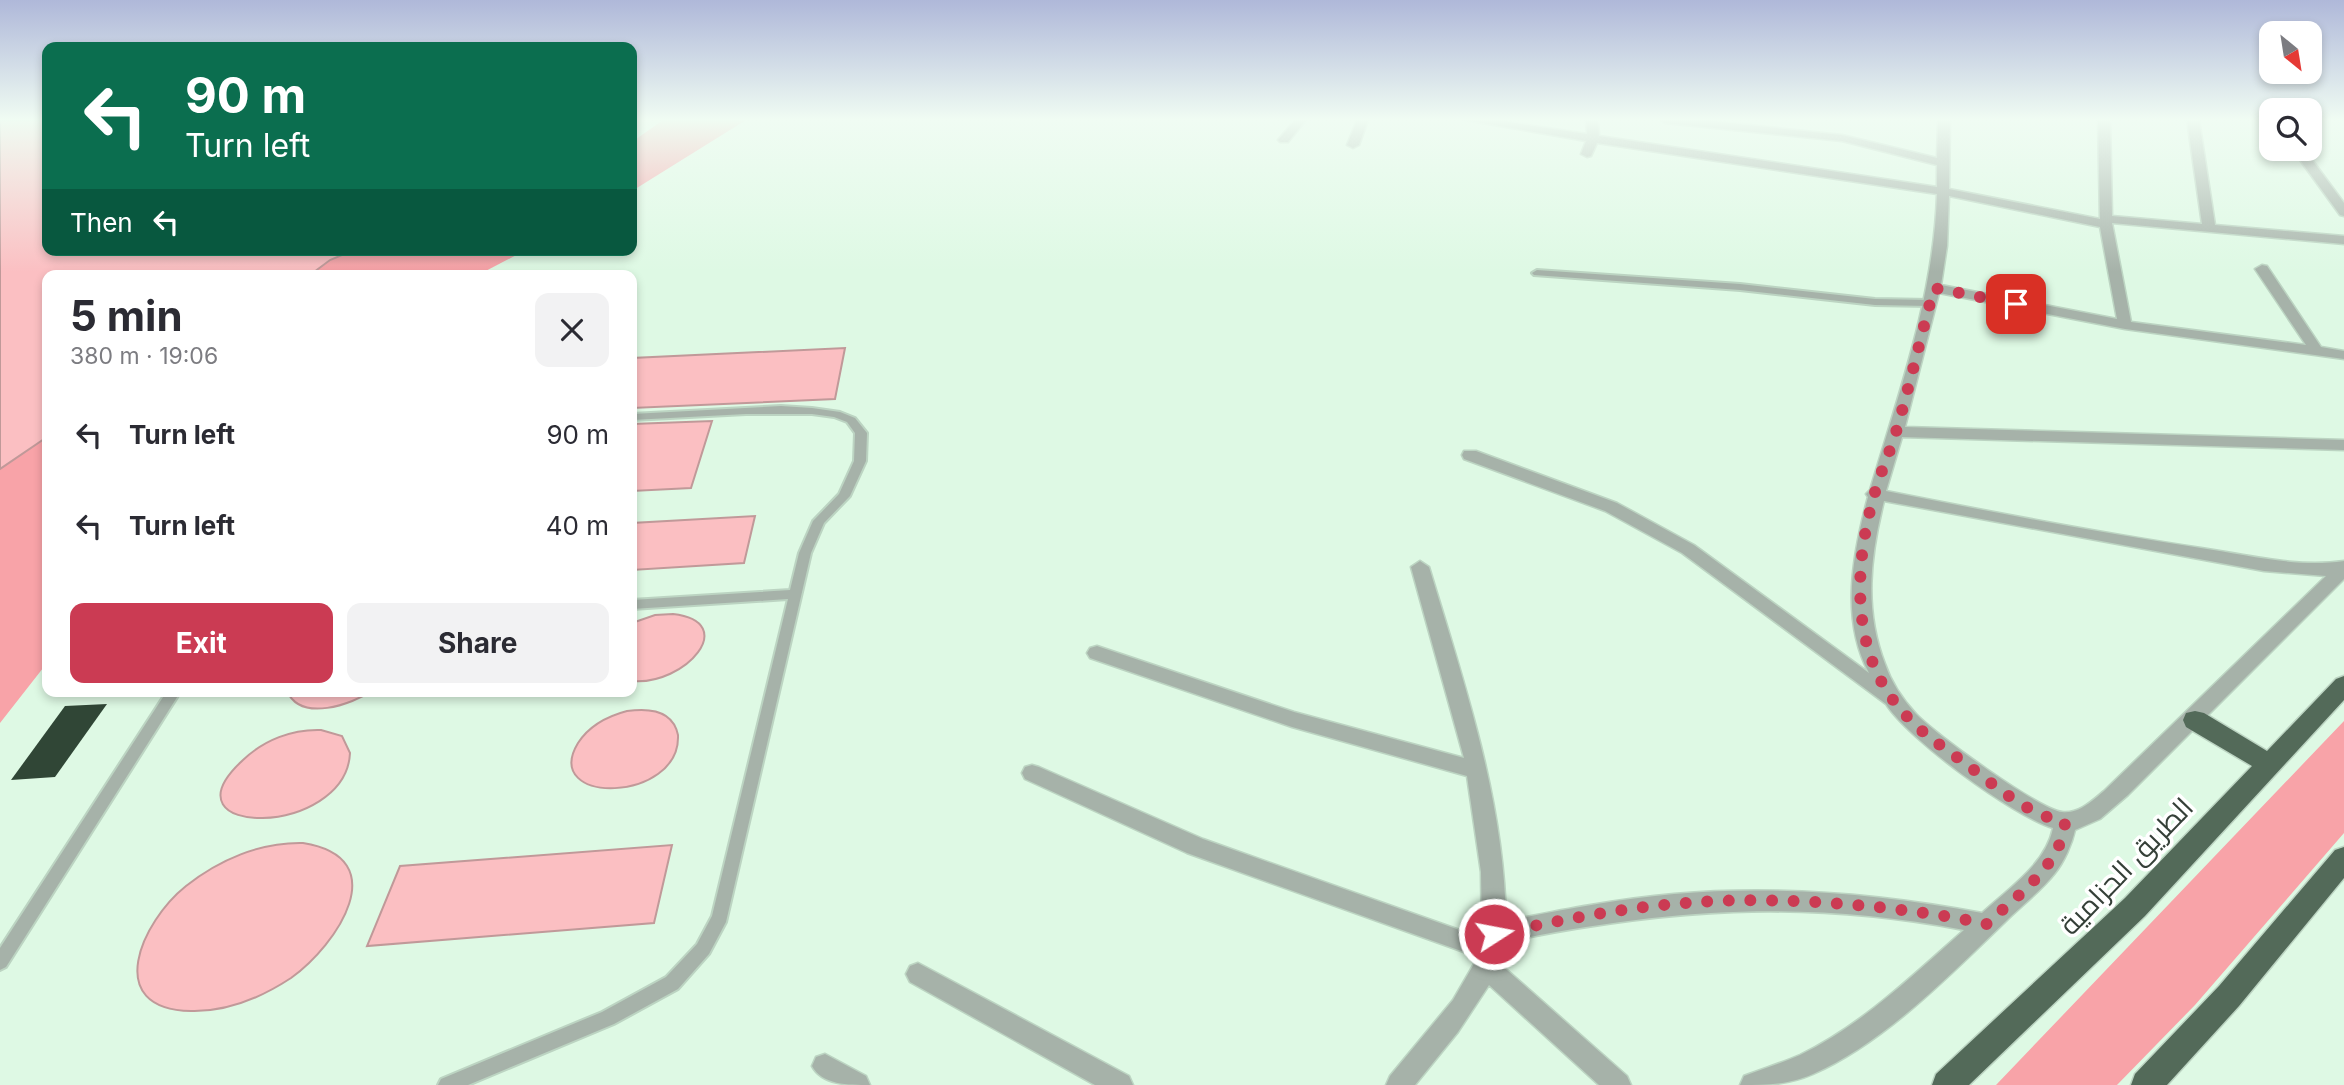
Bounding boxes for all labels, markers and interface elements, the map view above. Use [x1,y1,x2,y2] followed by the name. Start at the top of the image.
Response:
[2259,21,2322,84] north arrow
[2259,21,2322,161] map controls
[185,66,306,125] text: 90 m
[70,70,161,161] icon: left
[2259,98,2322,161] button: search
[185,126,310,165] text: Turn left
[147,203,185,241] icon: left
[70,207,133,238] text: Then
[1986,274,2046,334] pin
[1997,285,2035,323] icon: arrive
[70,290,183,341] text: 5 min
[535,293,609,367] button: close
[70,342,218,370] text: 380 m · 19:06
[70,416,108,454] icon: left
[129,419,235,450] text: Turn left
[546,419,609,450] text: 90 m
[70,507,108,545] icon: left
[129,510,235,541] text: Turn left
[546,510,609,541] text: 40 m
[70,603,333,683] button: Exit
[347,603,609,683] button: Share
[2052,790,2200,942] street label: الطريق الحزامية
[1457,897,1531,971] position arrow

